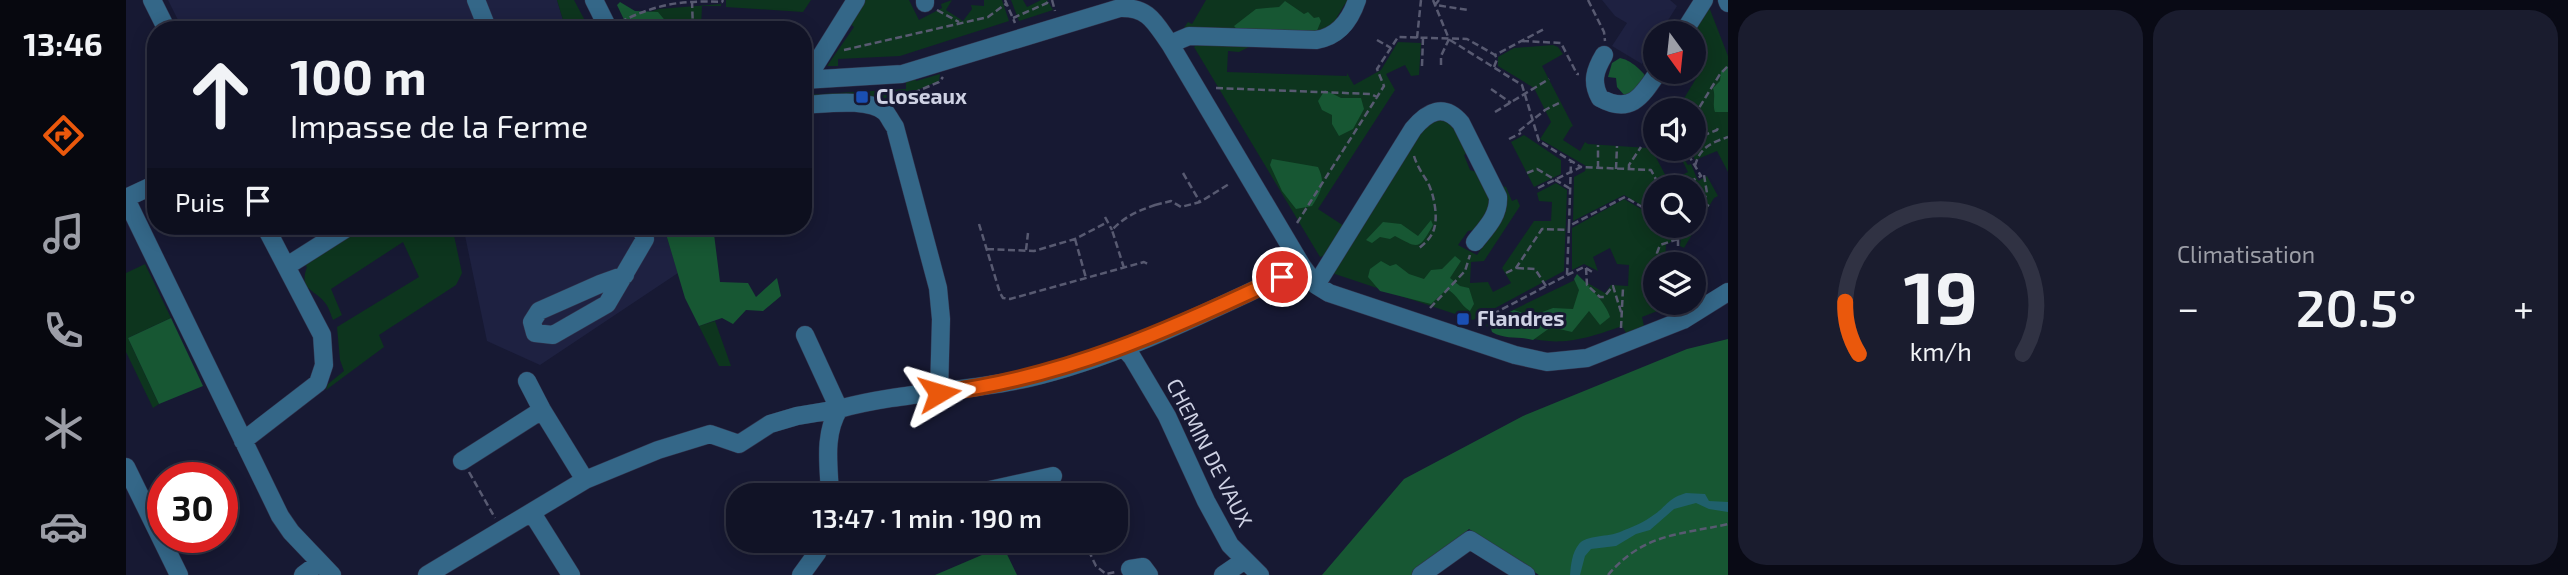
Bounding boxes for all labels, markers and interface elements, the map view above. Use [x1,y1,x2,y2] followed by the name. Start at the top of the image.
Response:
[1643,21,1706,84] north arrow
[1643,21,1706,315] map controls
[23,24,103,62] text: 13:46
[290,46,427,105] text: 100 m
[175,49,266,140] icon: ahead
[876,83,967,108] place label: Closeaux
[854,89,870,105] marker: Closeaux
[1643,98,1706,161] button: sound
[290,106,588,144] text: Impasse de la Ferme
[39,111,88,160] icon: directions
[1643,175,1706,238] button: search
[239,182,277,220] icon: arrive
[175,186,225,217] text: Puis
[39,209,88,258] icon: music
[2177,240,2315,268] text: Climatisation
[1252,247,1312,307] pin
[1903,251,1978,339] text: 19
[1643,252,1706,315] button: layers
[1263,258,1301,296] icon: arrive
[2296,275,2417,337] text: 20.5°
[2177,284,2199,330] text: −
[2513,284,2534,330] text: +
[1477,305,1565,330] place label: Flandres
[39,306,88,355] icon: phone
[1455,311,1471,327] marker: Flandres
[1909,335,1972,365] text: km/h
[902,356,976,430] position arrow
[1162,374,1259,531] street label: CHEMIN DE VAUX
[39,404,88,453] icon: climate
[147,462,238,553] speed limit sign: 30
[39,502,88,551] icon: car
[812,502,1042,533] text: 13:47 · 1 min · 190 m

